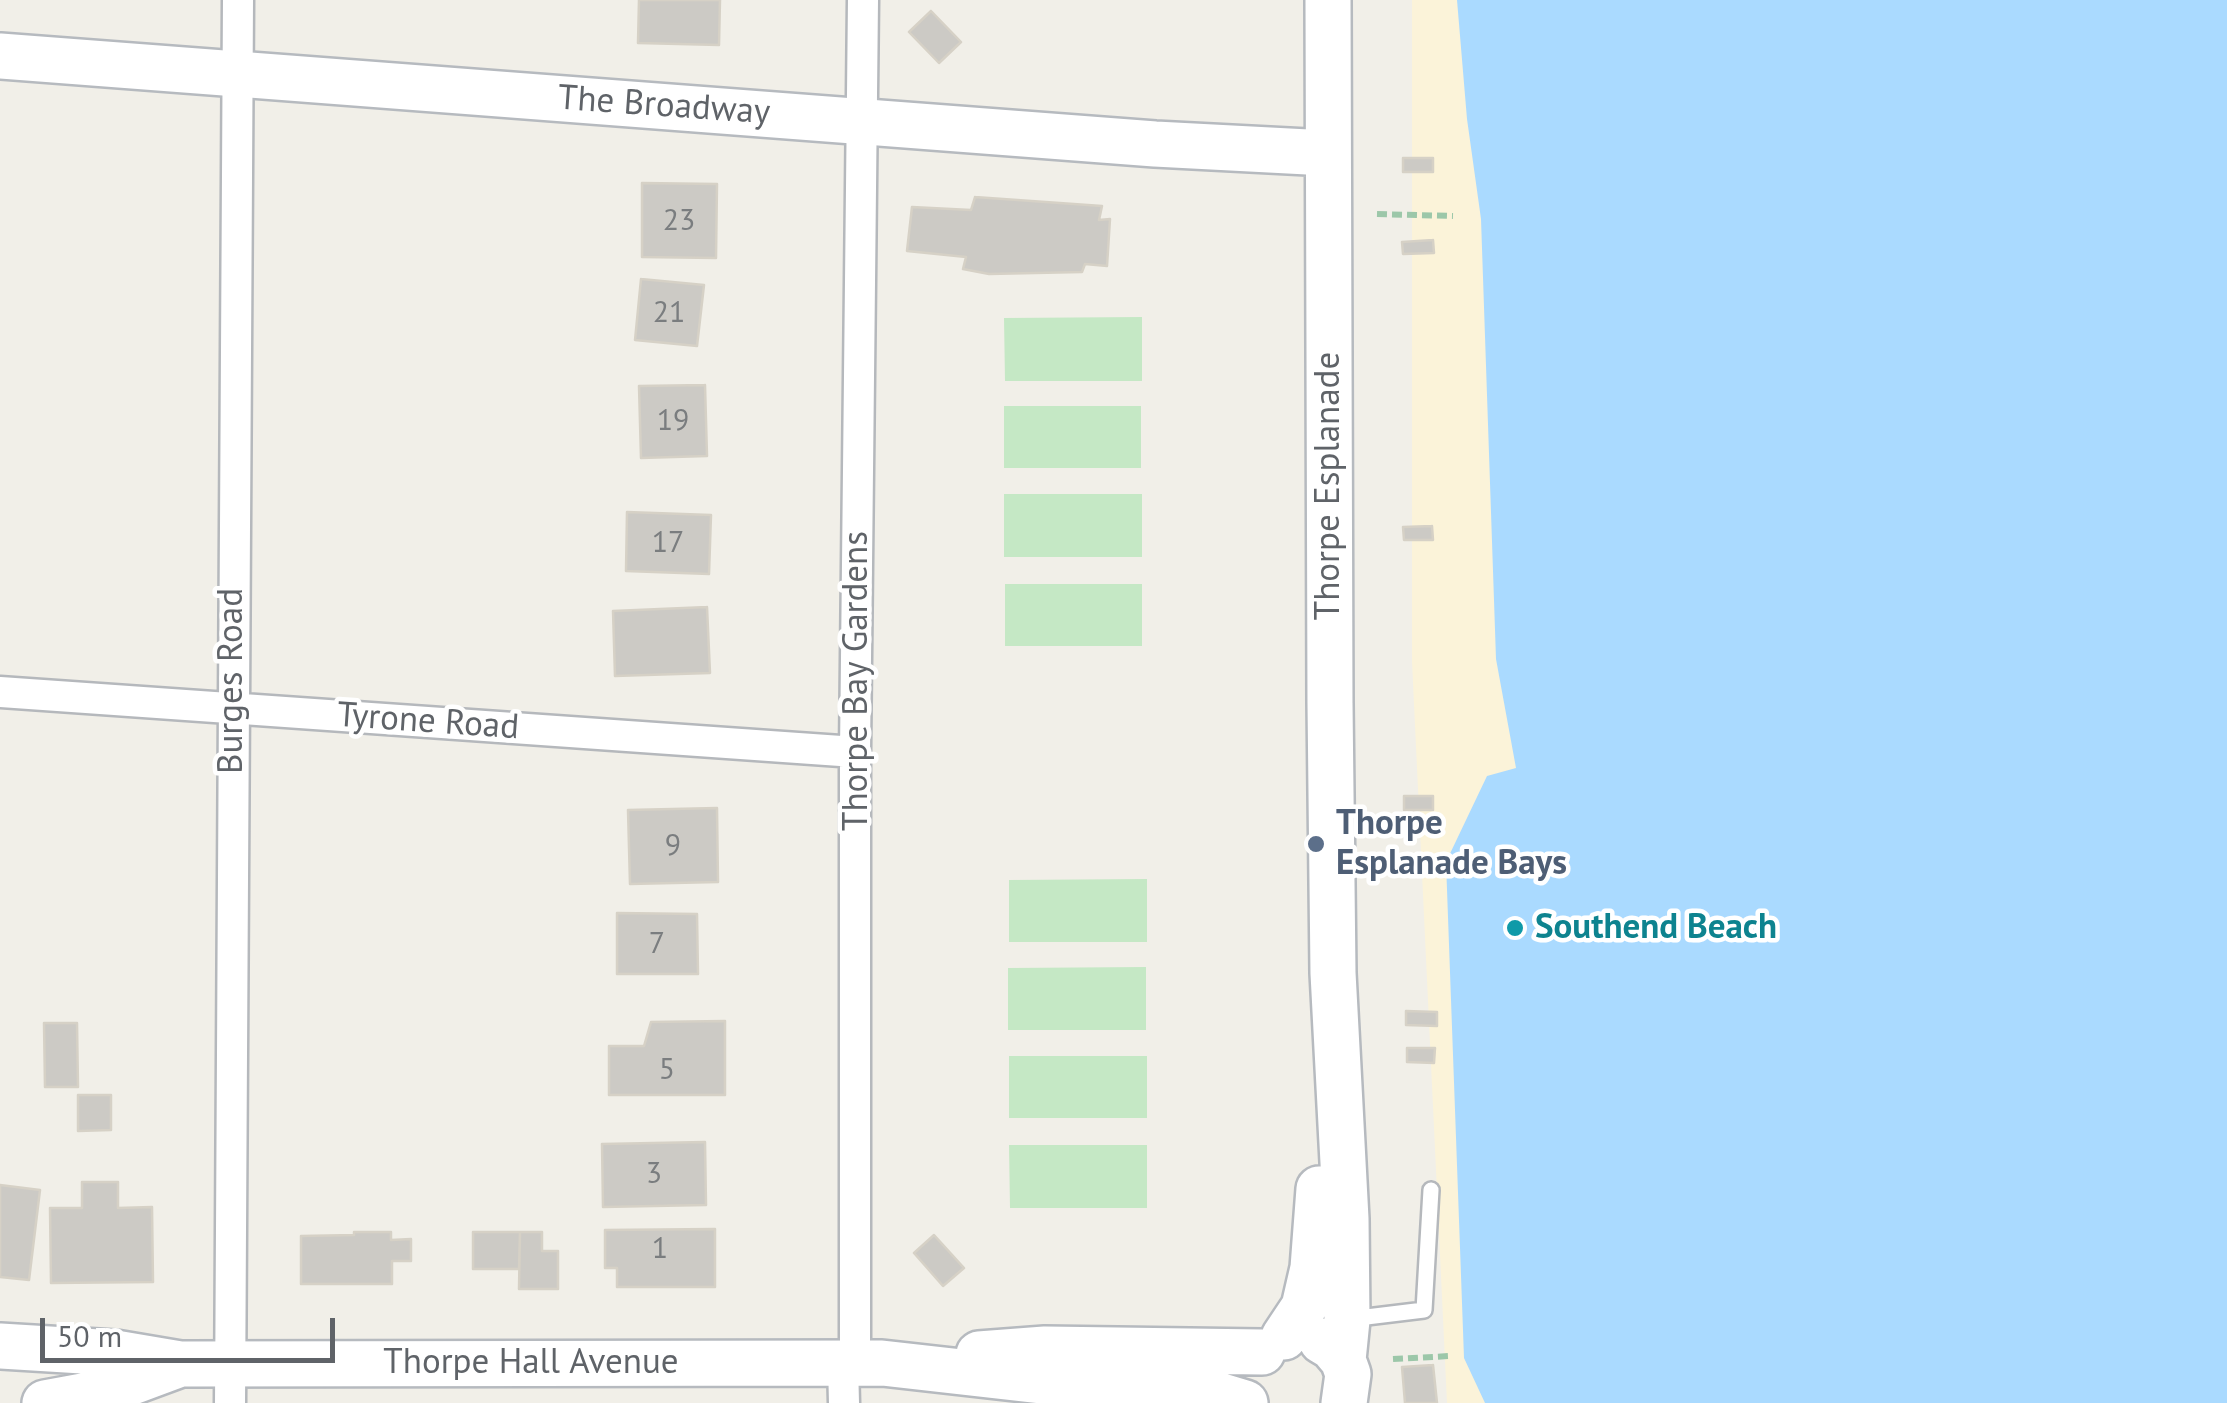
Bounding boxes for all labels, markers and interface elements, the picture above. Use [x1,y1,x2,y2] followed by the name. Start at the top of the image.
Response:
[557,78,771,134] street label: The Broadway
[663,203,695,239] house number: 23
[653,295,685,331] house number: 21
[1308,352,1350,620] street label: Thorpe Esplanade
[657,403,689,439] house number: 19
[652,525,684,561] house number: 17
[836,531,878,831] street label: Thorpe Bay Gardens
[211,588,253,774] street label: Burges Road
[336,695,520,749] street label: Tyrone Road
[1336,803,1567,885] place label: Thorpe Esplanade Bays
[665,828,681,864] house number: 9
[1305,833,1327,855] marker: Thorpe Esplanade Bays
[1535,907,1777,949] place label: Southend Beach
[1504,917,1526,939] marker: Southend Beach
[649,926,665,962] house number: 7
[659,1052,675,1088] house number: 5
[646,1156,662,1192] house number: 3
[652,1231,668,1267] house number: 1
[45,1298,340,1360] scale bar
[57,1316,122,1355] text: 50 m
[383,1342,679,1384] street label: Thorpe Hall Avenue

